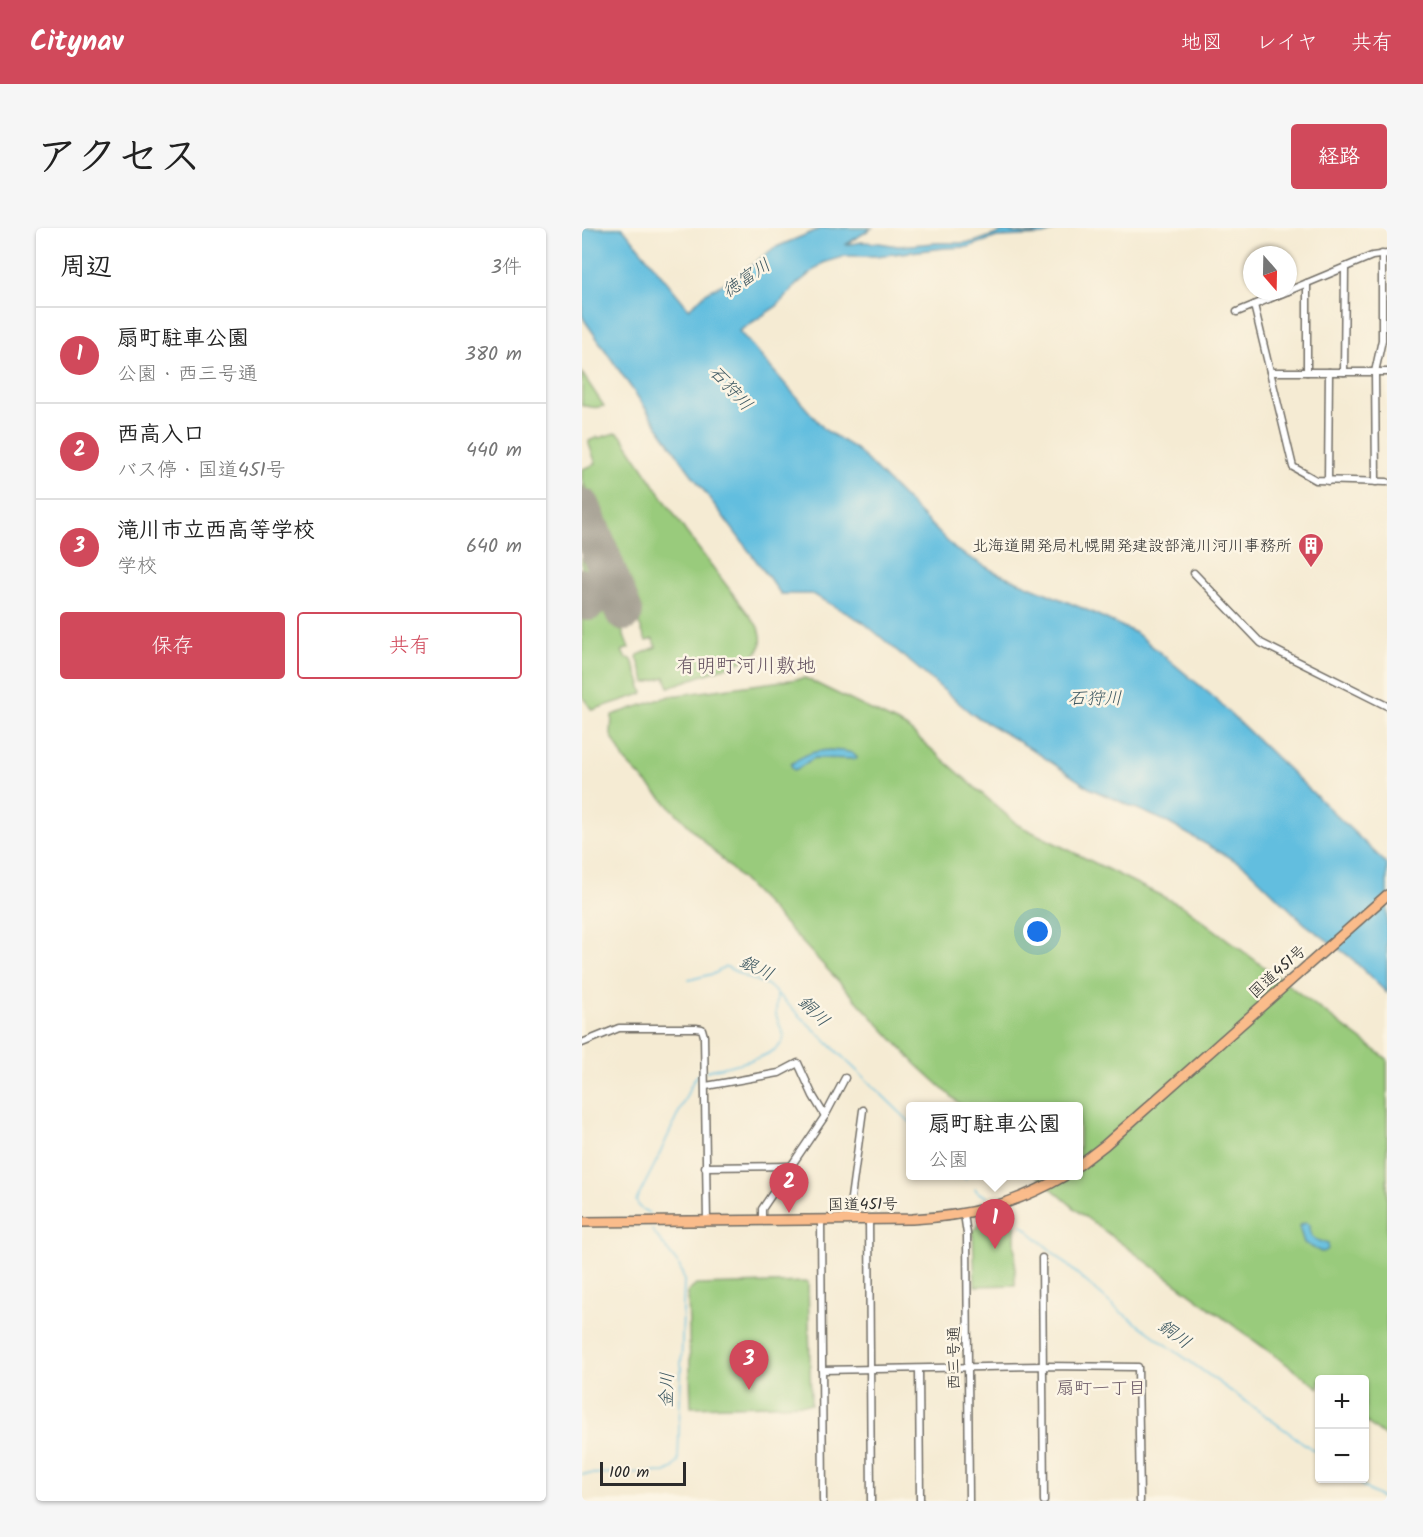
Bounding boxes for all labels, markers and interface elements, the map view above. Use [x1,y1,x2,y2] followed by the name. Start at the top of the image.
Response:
[30,20,123,65] text: Citynav
[1181,27,1223,60] text: 地図
[1256,27,1318,60] text: レイヤ
[1351,27,1393,60] text: 共有
[1291,124,1387,189] button: 経路
[36,125,201,192] text: アクセス
[1243,246,1297,300] north arrow
[60,247,112,289] text: 周辺
[491,252,522,284] text: 3件
[717,252,777,306] water label: 徳富川
[117,322,249,357] text: 扇町駐車公園
[76,339,83,371] text: 1
[465,339,522,371] text: 380 m
[117,359,258,391] text: 公園 · 西三号通
[701,359,759,419] water label: 石狩川
[117,418,205,453] text: 西高入口
[74,435,85,467] text: 2
[466,435,522,467] text: 440 m
[117,455,286,487] text: バス停 · 国道451号
[117,514,315,549] text: 滝川市立西高等学校
[74,531,85,563] text: 3
[466,531,522,563] text: 640 m
[1296,531,1326,569] building icon: 北海道開発局札幌開発建設部滝川河川事務所
[972,534,1292,559] place label: 北海道開発局札幌開発建設部滝川河川事務所
[117,551,157,583] text: 学校
[60,612,285,679] button: 保存
[297,612,522,679] button: 共有
[676,651,816,683] district label: 有明町河川敷地
[1068,685,1122,714] water label: 石狩川
[1023,917,1052,946] your location
[1243,939,1313,1005] street label: 国道451号
[733,948,779,990] water label: 銀川
[790,989,836,1035] water label: 銅川
[906,1102,1083,1180] popup
[928,1108,1061,1143] text: 扇町駐車公園
[928,1145,968,1177] text: 公園
[770,1164,808,1213] pin: 2
[828,1192,898,1218] street label: 国道451号
[976,1200,1014,1249] pin: 1
[1151,1313,1197,1357] water label: 銅川
[942,1326,967,1390] street label: 西三号通
[730,1340,768,1390] pin: 3
[653,1372,683,1408] water label: 金川
[1056,1375,1146,1404] district label: 扇町一丁目
[1315,1375,1369,1483] map controls
[1315,1375,1369,1429] button: +
[1315,1429,1369,1483] button: −
[600,1459,686,1486] scale bar
[609,1460,649,1485] text: 100 m

